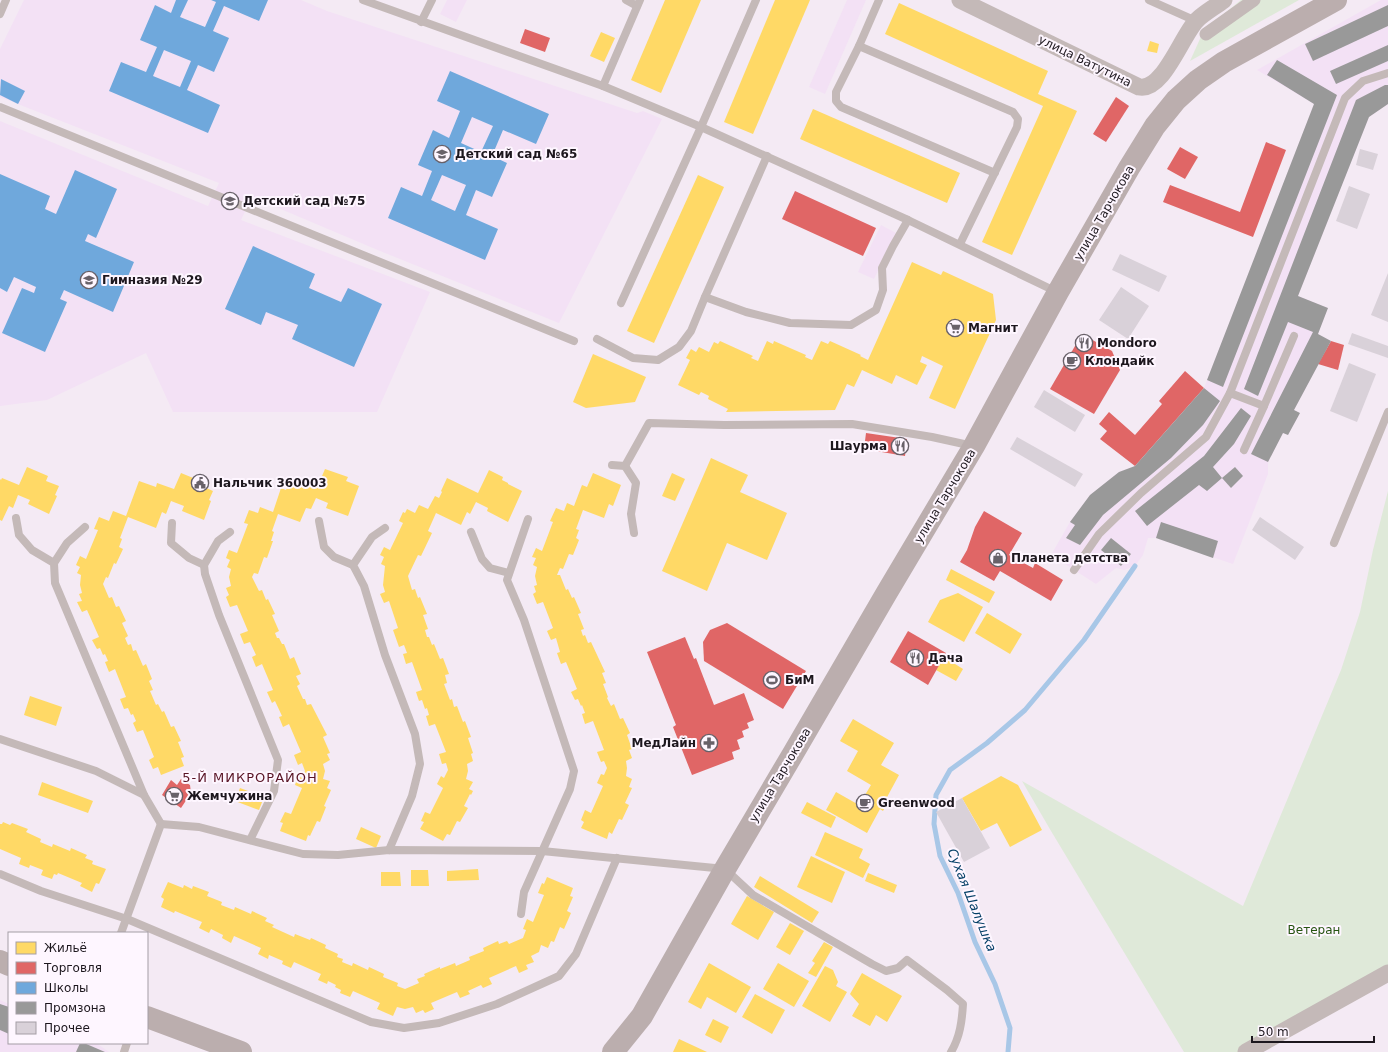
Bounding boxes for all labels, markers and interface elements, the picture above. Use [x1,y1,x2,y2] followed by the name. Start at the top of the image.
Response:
[1036,32,1134,90] street label: улица Ватутина
[432,144,452,164] school or university icon: Детский сад №65
[455,147,577,161] place label: Детский сад №65
[1071,163,1137,263] street label: улица Тарчокова
[220,191,240,211] school or university icon: Детский сад №75
[243,194,365,208] place label: Детский сад №75
[79,270,99,290] school or university icon: Гимназия №29
[102,273,203,287] place label: Гимназия №29
[945,318,965,338] supermarket icon: Магнит
[968,321,1018,335] place label: Магнит
[1074,333,1094,353] restaurant icon: Mondoro
[1097,336,1157,350] place label: Mondoro
[1062,351,1082,371] cafe icon: Клондайк
[1085,354,1154,368] place label: Клондайк
[890,436,910,456] restaurant icon: Шаурма
[830,439,887,453] place label: Шаурма
[911,446,979,546] street label: улица Тарчокова
[190,473,210,493] public building icon: Нальчик 360003
[213,476,327,490] place label: Нальчик 360003
[988,548,1008,568] shop icon: Планета детства
[1011,551,1128,565] place label: Планета детства
[905,648,925,668] restaurant icon: Дача
[928,651,963,665] place label: Дача
[762,670,782,690] sports icon: БиМ
[785,673,815,687] place label: БиМ
[746,725,814,825] street label: улица Тарчокова
[699,733,719,753] pharmacy icon: МедЛайн
[631,736,696,750] place label: МедЛайн
[182,770,318,785] district label: 5-Й МИКРОРАЙОН
[164,786,184,806] supermarket icon: Жемчужина
[187,789,272,803] place label: Жемчужина
[855,793,875,813] cafe icon: Greenwood
[878,796,955,810] place label: Greenwood
[944,846,1000,954] water label: Сухая Шалушка
[1288,923,1340,937] park label: Ветеран
[8,932,148,1044] legend
[44,941,87,955] text: Жильё
[43,961,102,975] text: Торговля
[44,981,89,995] text: Школы
[44,1001,106,1015] text: Промзона
[1252,1018,1374,1044] scale bar
[44,1021,90,1035] text: Прочее
[1258,1025,1289,1039] text: 50 m

